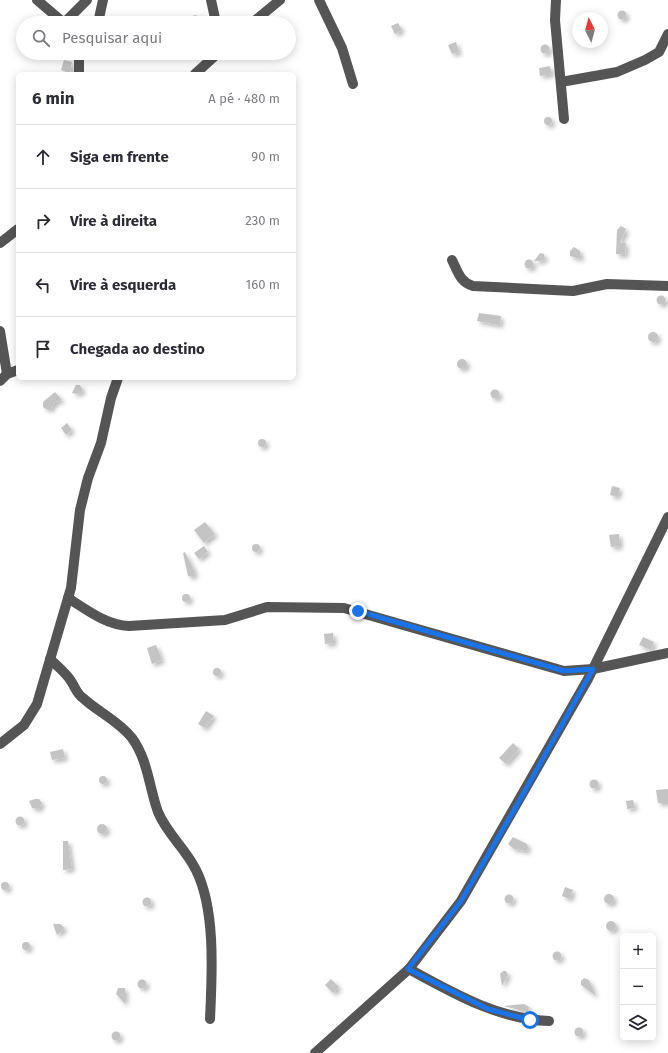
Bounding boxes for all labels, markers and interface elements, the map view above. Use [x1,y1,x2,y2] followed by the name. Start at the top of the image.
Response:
[572,12,608,48] north arrow
[16,16,296,60] search box
[30,27,52,49] icon: search
[62,29,162,47] text: Pesquisar aqui
[32,88,75,109] text: 6 min
[208,91,280,106] text: A pé · 480 m
[32,146,54,168] icon: ahead
[70,148,169,166] text: Siga em frente
[251,149,280,164] text: 90 m
[32,210,54,232] icon: right
[70,212,157,230] text: Vire à direita
[245,213,280,228] text: 230 m
[32,274,54,296] icon: left
[70,276,176,294] text: Vire à esquerda
[246,277,280,292] text: 160 m
[32,338,54,360] icon: arrive
[70,340,205,358] text: Chegada ao destino
[349,602,367,620] route end
[620,933,656,1041] map controls
[620,933,656,969] button: +
[620,969,656,1005] button: −
[620,1005,656,1041] button: layers
[521,1011,539,1029] route start

